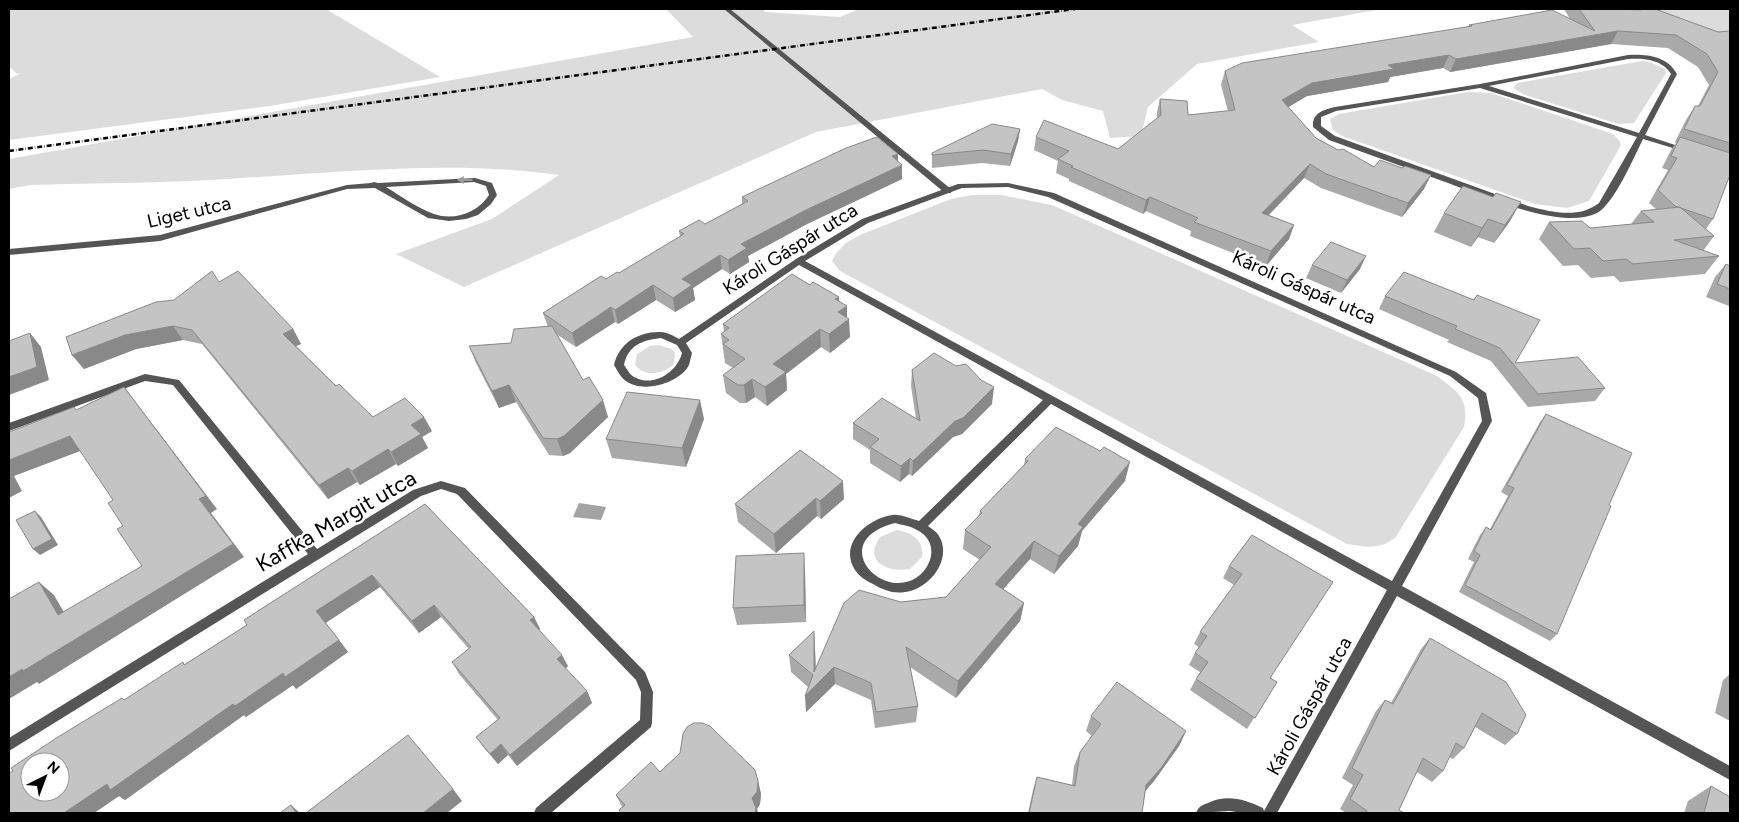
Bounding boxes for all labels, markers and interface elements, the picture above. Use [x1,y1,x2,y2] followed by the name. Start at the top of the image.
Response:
[457,176,473,184] one-way arrow
[145,191,233,233] street label: Liget utca
[718,198,862,300] street label: Károli Gáspár utca
[1229,245,1379,329] street label: Károli Gáspár utca
[251,464,421,578] street label: Kaffka Margit utca
[1261,633,1357,779] street label: Károli Gáspár utca
[20,752,70,802] north arrow
[44,758,63,778] text: N

